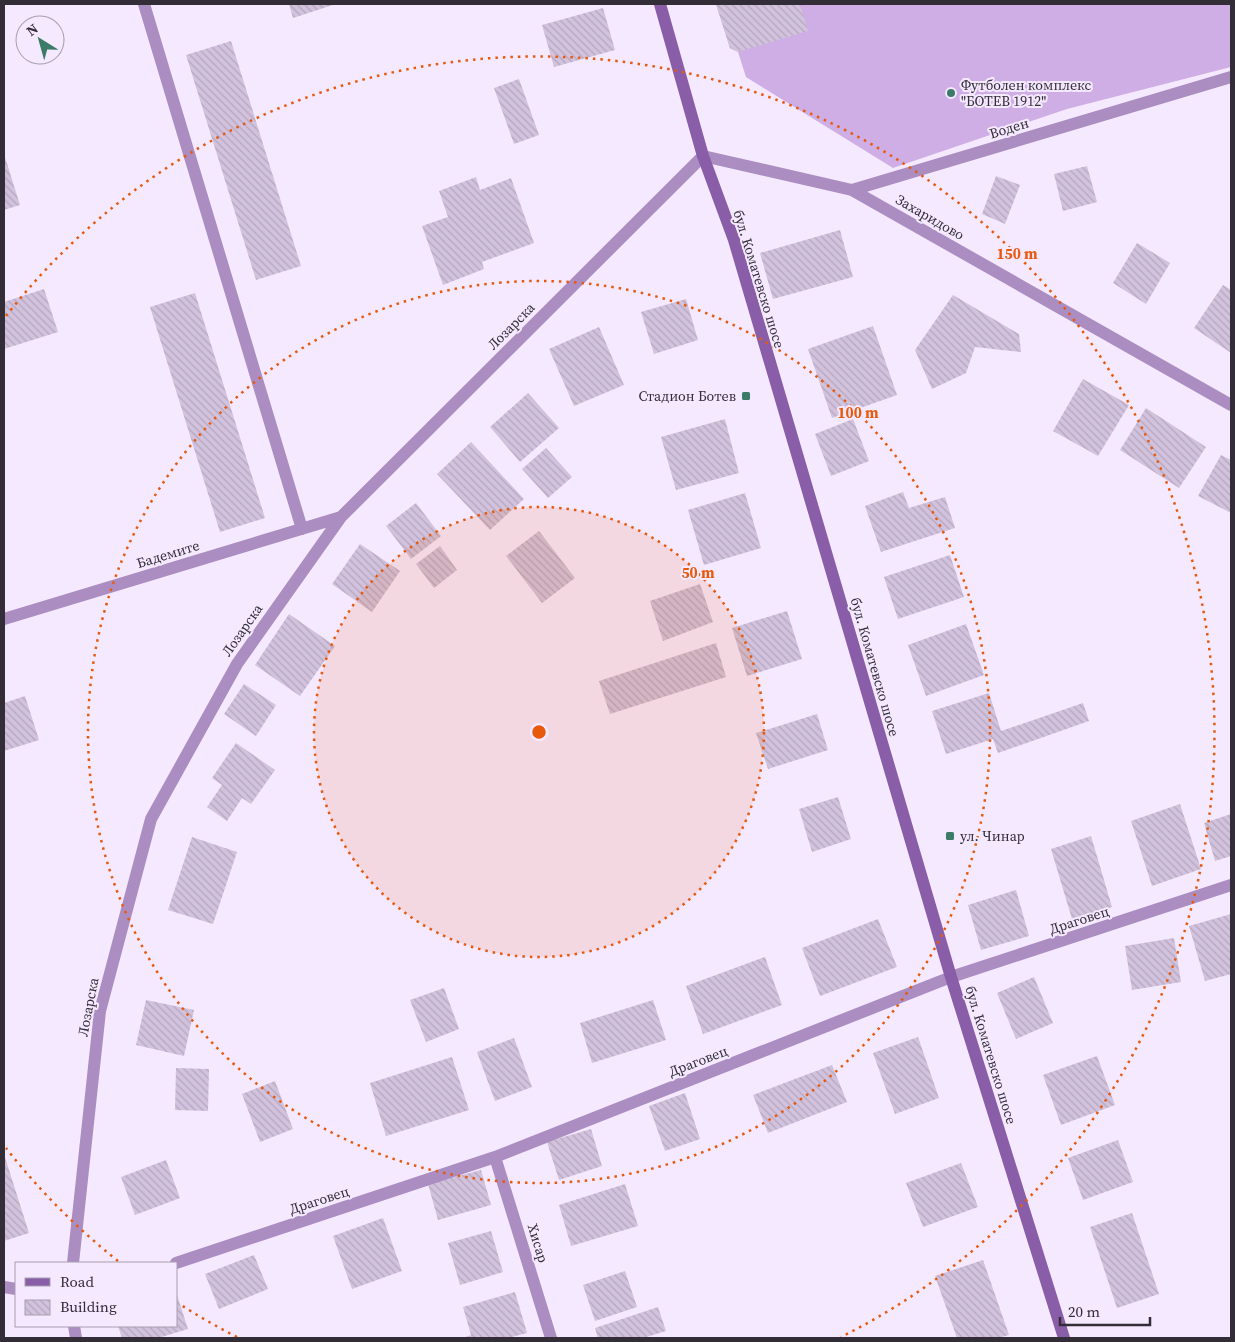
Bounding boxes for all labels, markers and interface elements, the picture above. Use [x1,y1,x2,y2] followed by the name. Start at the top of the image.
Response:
[15,15,65,65] north arrow
[22,19,42,41] text: N
[961,75,1092,111] place label: Футболен комплекс "БОТЕВ 1912"
[945,87,957,99] marker: Футболен комплекс "БОТЕВ 1912"
[987,113,1031,143] street label: Воден
[892,189,968,245] street label: Захаридово
[728,207,790,351] street label: бул. Коматевско шосе
[996,243,1038,264] text: 150 m
[483,297,540,354] street label: Лозарска
[638,386,736,406] place label: Стадион Ботев
[740,390,752,402] marker: Стадион Ботев
[837,402,879,423] text: 100 m
[134,535,202,573] street label: Бадемите
[681,562,715,583] text: 50 m
[846,595,904,739] street label: бул. Коматевско шосе
[217,599,268,660] street label: Лозарска
[530,723,548,741] centre of rings
[960,826,1025,846] place label: ул. Чинар
[944,830,956,842] marker: ул. Чинар
[1047,901,1112,939] street label: Драговец
[72,975,104,1038] street label: Лозарска
[960,983,1022,1127] street label: бул. Коматевско шосе
[666,1040,731,1081] street label: Драговец
[287,1181,352,1219] street label: Драговец
[523,1221,553,1265] street label: Хисар
[15,1262,178,1327] legend
[60,1271,94,1292] text: Road
[1060,1294,1150,1326] scale bar
[60,1296,117,1317] text: Building
[1068,1301,1100,1322] text: 20 m

